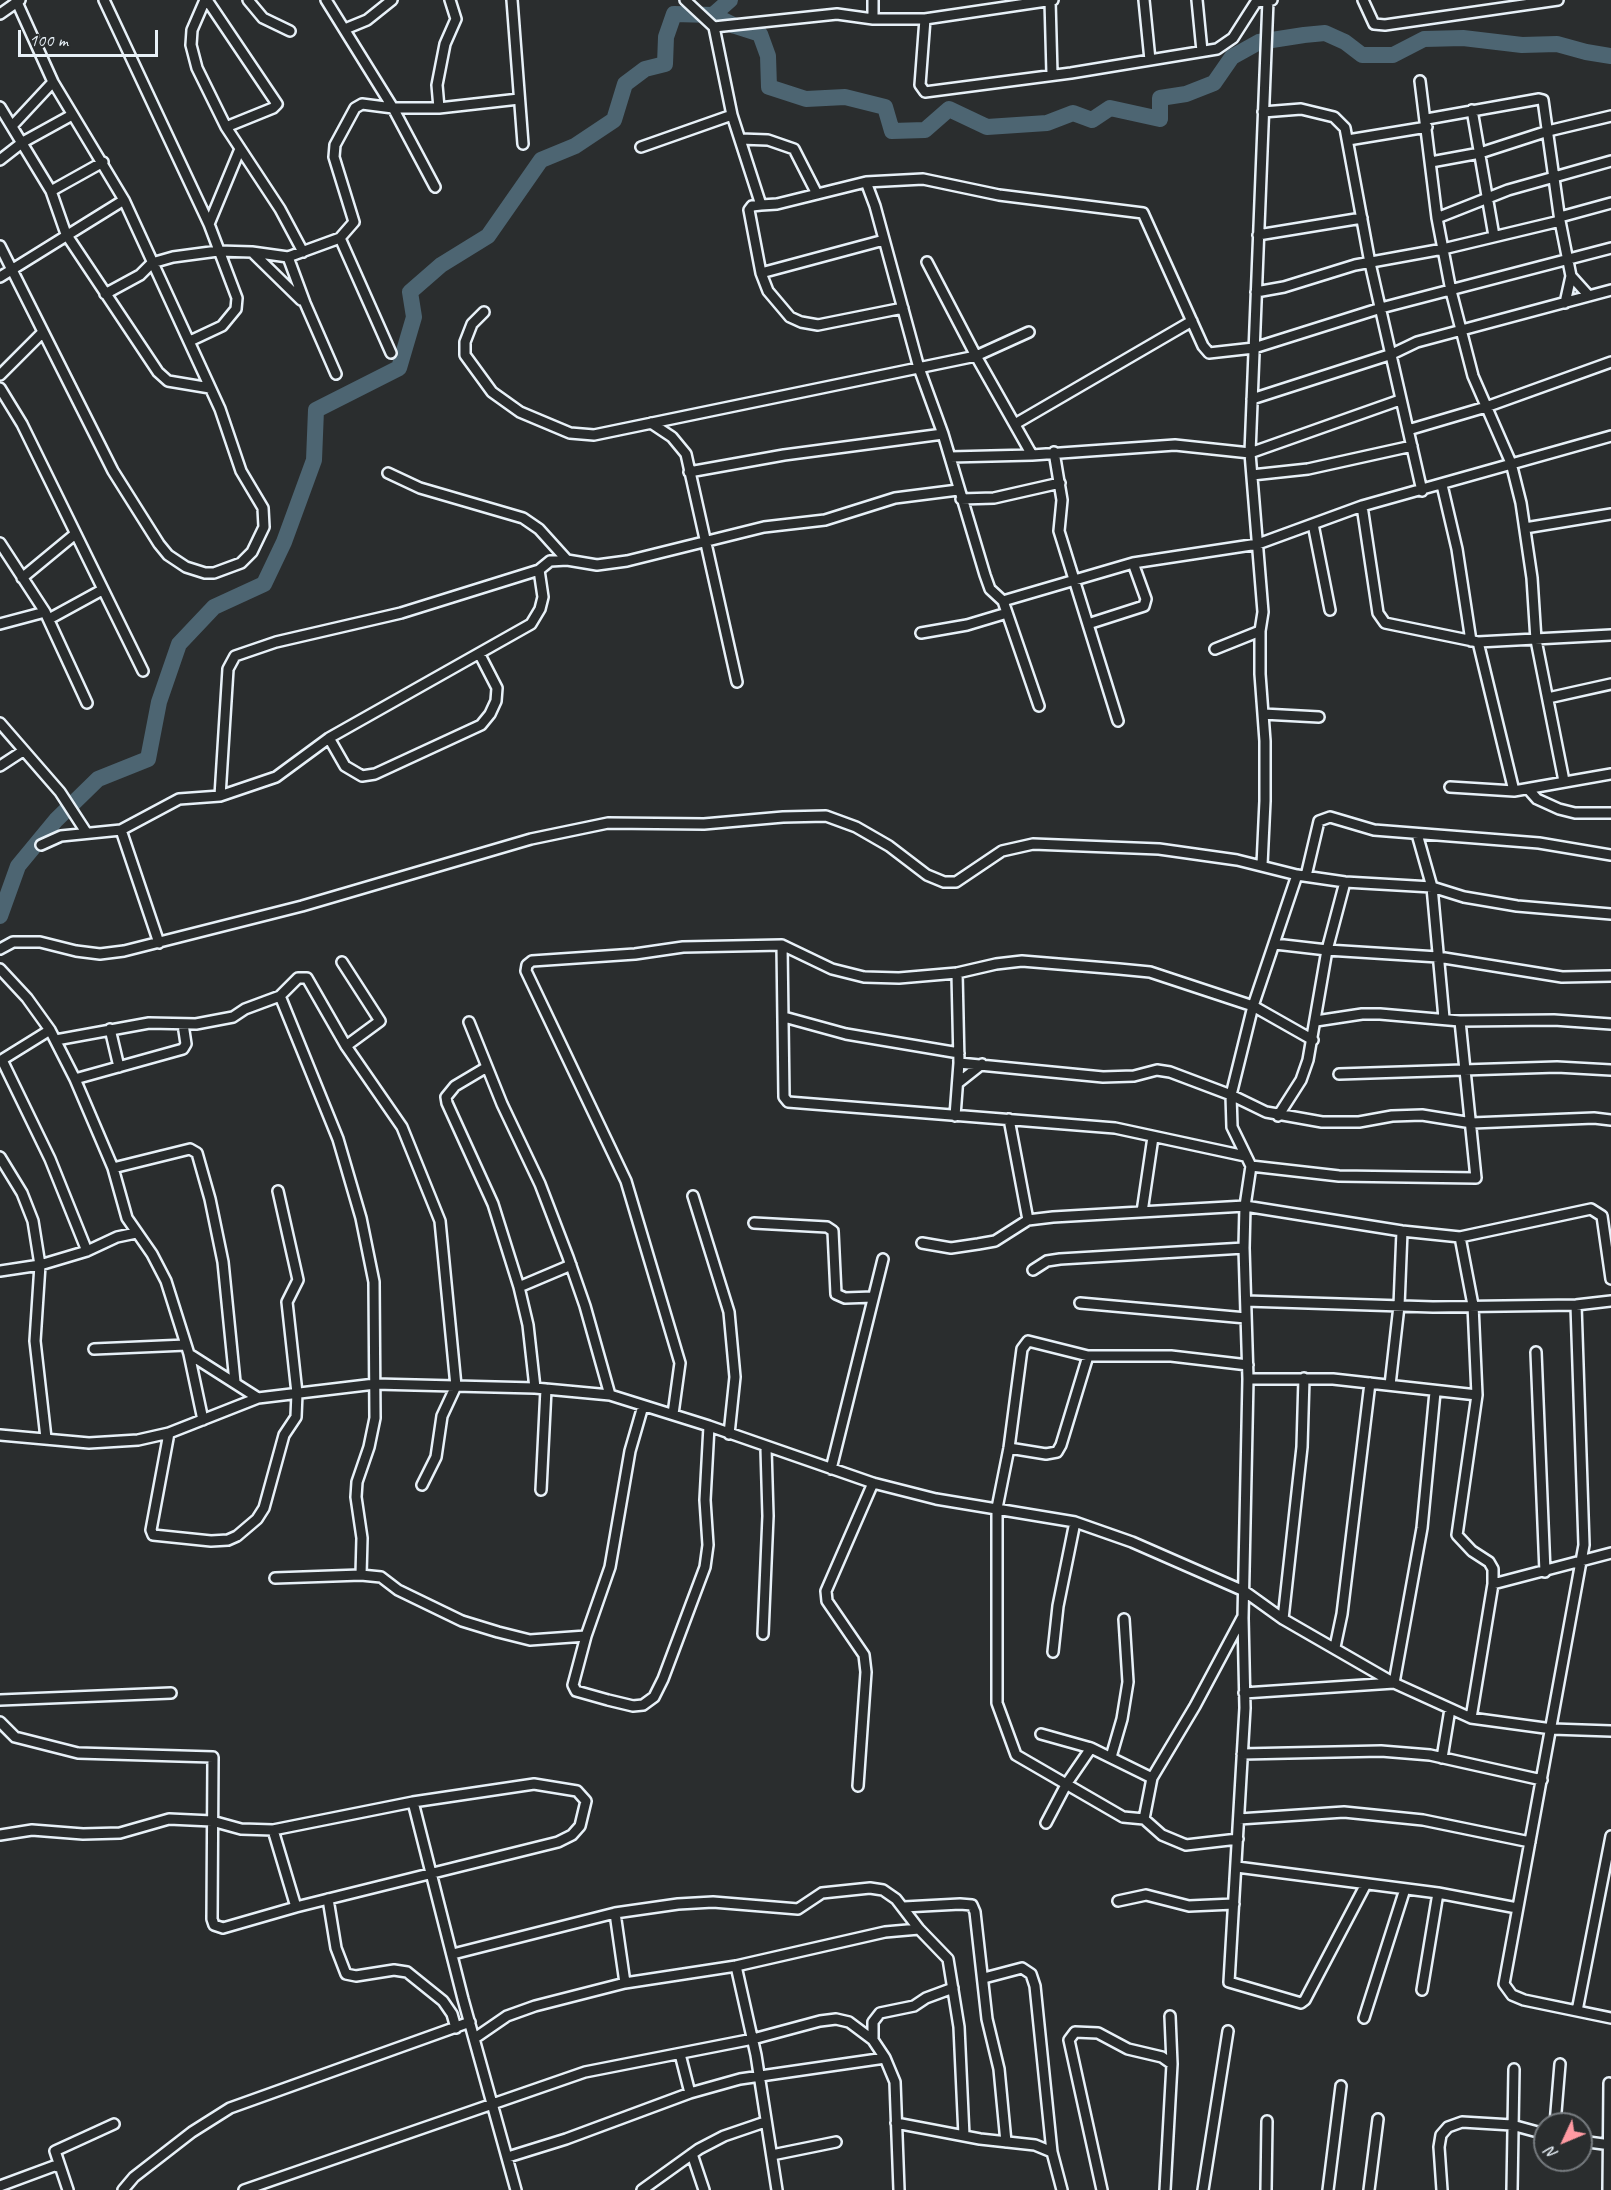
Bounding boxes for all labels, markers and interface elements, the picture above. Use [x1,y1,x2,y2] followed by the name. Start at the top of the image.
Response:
[21,18,160,56] scale bar
[29,29,68,51] text: 100 m
[1533,2112,1593,2172] north arrow
[1541,2143,1562,2164] text: N

